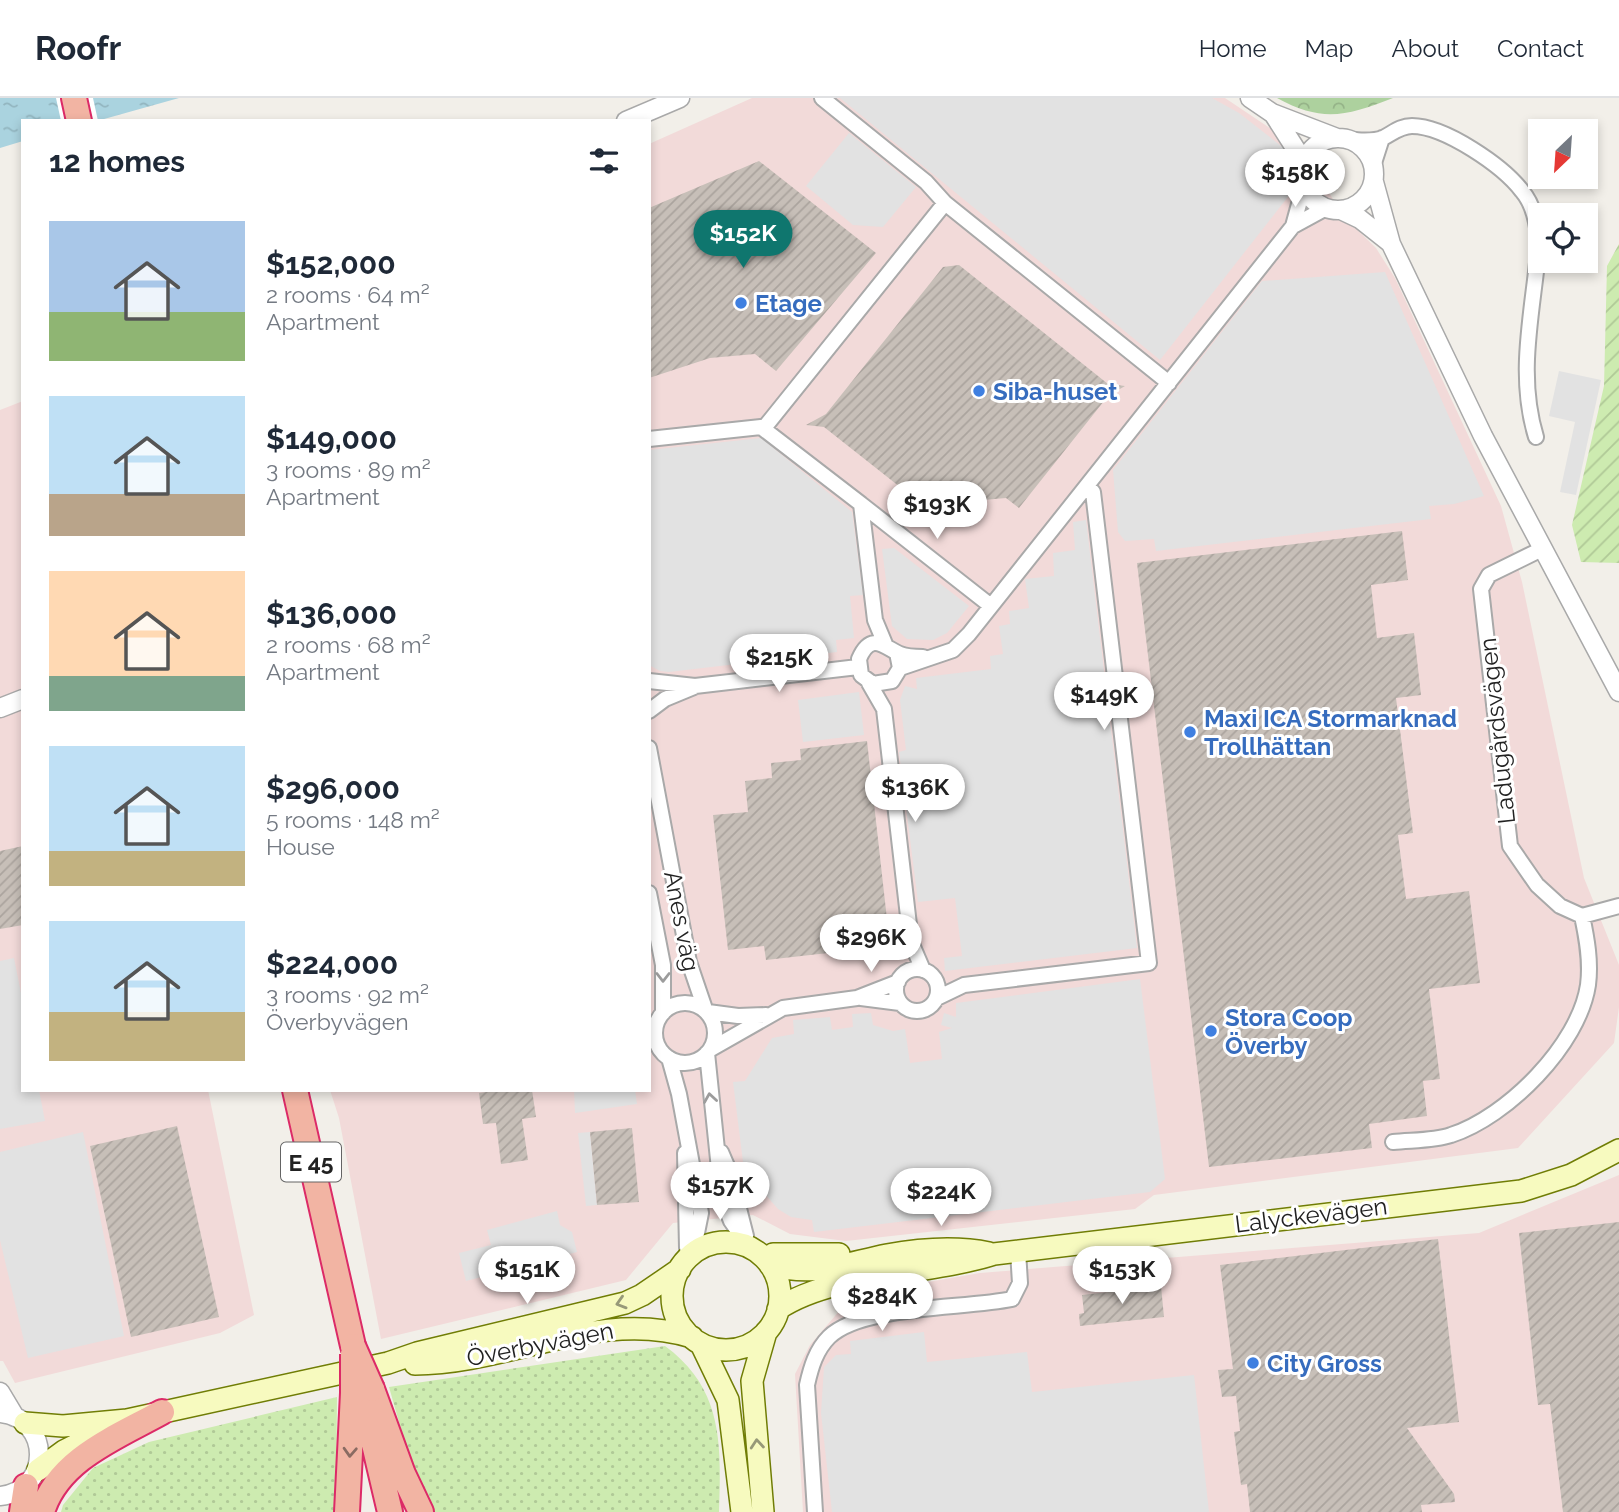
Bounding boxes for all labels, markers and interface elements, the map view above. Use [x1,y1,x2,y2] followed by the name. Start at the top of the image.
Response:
[35,29,121,68] text: Roofr
[1199,34,1267,63] text: Home
[1305,34,1353,63] text: Map
[1391,34,1459,63] text: About
[1497,34,1584,63] text: Contact
[1528,119,1598,189] north arrow
[1528,119,1598,273] map controls
[585,142,623,180] icon: filters
[49,144,185,179] text: 12 homes
[1246,150,1344,209] pin: $158K
[1261,158,1329,185] text: $158K
[1528,203,1598,273] button: locate
[694,211,792,270] pin: $152K
[709,219,777,246] text: $152K
[266,246,396,281] text: $152,000
[105,249,189,333] icon: home
[266,281,430,308] text: 2 rooms · 64 m²
[755,289,822,318] place label: Etage
[733,295,749,311] marker: Etage
[266,308,380,335] text: Apartment
[993,377,1118,406] place label: Siba-huset
[971,383,987,399] marker: Siba-huset
[266,421,397,456] text: $149,000
[105,424,189,508] icon: home
[266,456,431,483] text: 3 rooms · 89 m²
[888,482,986,541] pin: $193K
[266,483,380,510] text: Apartment
[903,490,971,517] text: $193K
[266,596,397,631] text: $136,000
[105,599,189,683] icon: home
[266,631,431,658] text: 2 rooms · 68 m²
[730,634,828,694] pin: $215K
[1473,636,1521,826] street label: Ladugårdsvägen
[745,643,813,670] text: $215K
[266,658,380,685] text: Apartment
[1055,672,1153,732] pin: $149K
[1070,681,1138,708] text: $149K
[1204,704,1457,761] place label: Maxi ICA Stormarknad Trollhättan
[1182,724,1198,740] marker: Maxi ICA Stormarknad Trollhättan
[866,764,964,824] pin: $136K
[266,771,400,806] text: $296,000
[881,773,949,800] text: $136K
[105,774,189,858] icon: home
[266,806,440,833] text: 5 rooms · 148 m²
[266,833,335,860] text: House
[658,868,706,974] street label: Anes väg
[822,914,920,974] pin: $296K
[836,923,906,950] text: $296K
[266,946,398,981] text: $224,000
[105,949,189,1033] icon: home
[655,972,671,982] one-way arrow
[266,981,429,1008] text: 3 rooms · 92 m²
[1225,1003,1353,1060] place label: Stora Coop Överby
[266,1008,409,1035] text: Överbyvägen
[1203,1023,1219,1039] marker: Stora Coop Överby
[703,1092,718,1104] one-way arrow
[281,1142,341,1182] road number: E 45
[671,1162,769,1222] pin: $157K
[892,1168,990,1228] pin: $224K
[687,1171,753,1198] text: $157K
[906,1177,976,1204] text: $224K
[1233,1191,1389,1239] street label: Lalyckevägen
[478,1246,576,1306] pin: $151K
[1073,1246,1171,1306] pin: $153K
[494,1255,560,1282] text: $151K
[1089,1255,1155,1282] text: $153K
[833,1274,931,1333] pin: $284K
[847,1282,917,1309] text: $284K
[616,1295,628,1310] one-way arrow
[464,1316,616,1372] street label: Överbyvägen
[1267,1349,1382,1378] place label: City Gross
[1245,1355,1261,1371] marker: City Gross
[749,1438,764,1450] one-way arrow
[343,1447,358,1458] one-way arrow

